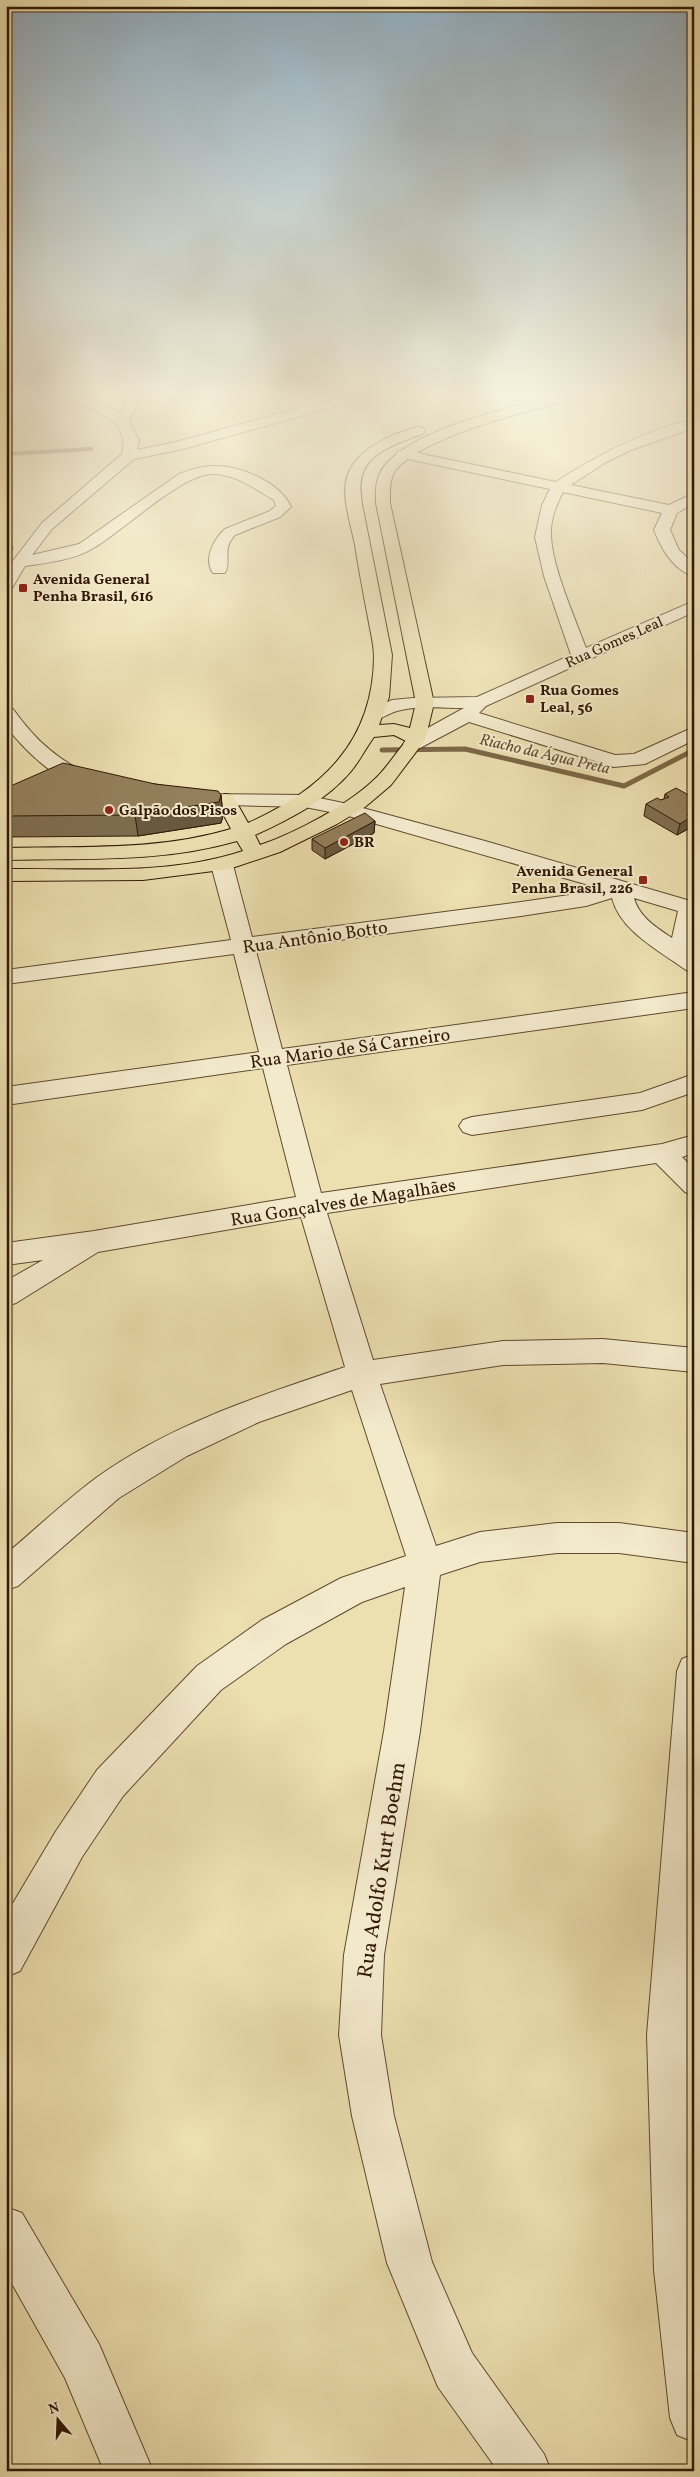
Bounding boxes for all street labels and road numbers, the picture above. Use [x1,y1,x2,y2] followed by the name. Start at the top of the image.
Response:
[562,612,667,674] street label: Rua Gomes Leal
[241,916,389,961] street label: Rua Antônio Botto
[249,1023,452,1076] street label: Rua Mario de Sá Carneiro
[229,1173,458,1234] street label: Rua Gonçalves de Magalhães
[351,1760,414,1980] street label: Rua Adolfo Kurt Boehm

